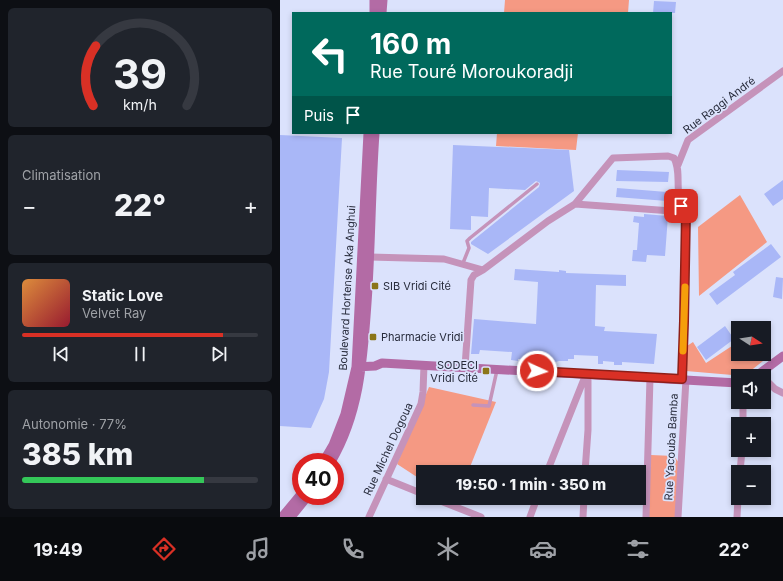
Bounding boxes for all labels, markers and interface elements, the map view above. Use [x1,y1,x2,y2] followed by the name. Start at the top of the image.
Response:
[370,27,451,61] text: 160 m
[304,28,356,80] icon: left
[113,48,167,98] text: 39
[370,61,573,82] text: Rue Touré Moroukoradji
[680,73,758,137] street label: Rue Raggi André
[123,95,157,112] text: km/h
[342,104,364,126] icon: arrive
[304,106,334,125] text: Puis
[22,167,101,183] text: Climatisation
[114,187,166,223] text: 22°
[664,189,698,223] pin
[22,193,37,219] text: −
[243,193,258,219] text: +
[670,195,692,217] icon: arrive
[336,205,358,371] street label: Boulevard Hortense Aka Anghui
[383,279,451,293] place label: SIB Vridi Cité
[370,281,380,291] marker: SIB Vridi Cité
[82,286,163,305] text: Static Love
[82,305,146,321] text: Velvet Ray
[731,321,771,361] north arrow
[731,321,771,505] map controls
[381,330,463,344] place label: Pharmacie Vridi
[368,332,378,342] marker: Pharmacie Vridi
[50,343,72,365] icon: previous
[129,343,151,365] icon: pause
[208,343,230,365] icon: next
[516,350,558,392] position arrow
[430,358,478,385] place label: SODECI Vridi Cité
[481,366,491,376] marker: SODECI Vridi Cité
[731,369,771,409] button: sound
[661,393,681,501] street label: Rue Yacouba Bamba
[360,400,416,498] street label: Rue Michel Dogoua
[22,416,127,432] text: Autonomie · 77%
[731,417,771,457] button: +
[22,436,133,472] text: 385 km
[292,453,344,505] speed limit sign: 40
[731,465,771,505] button: −
[456,475,606,494] text: 19:50 · 1 min · 350 m
[150,535,178,563] icon: directions
[244,535,272,563] icon: music
[339,535,367,563] icon: phone
[434,535,462,563] icon: climate
[529,535,557,563] icon: car
[624,535,652,563] icon: filters
[33,539,83,560] text: 19:49
[719,539,749,560] text: 22°

